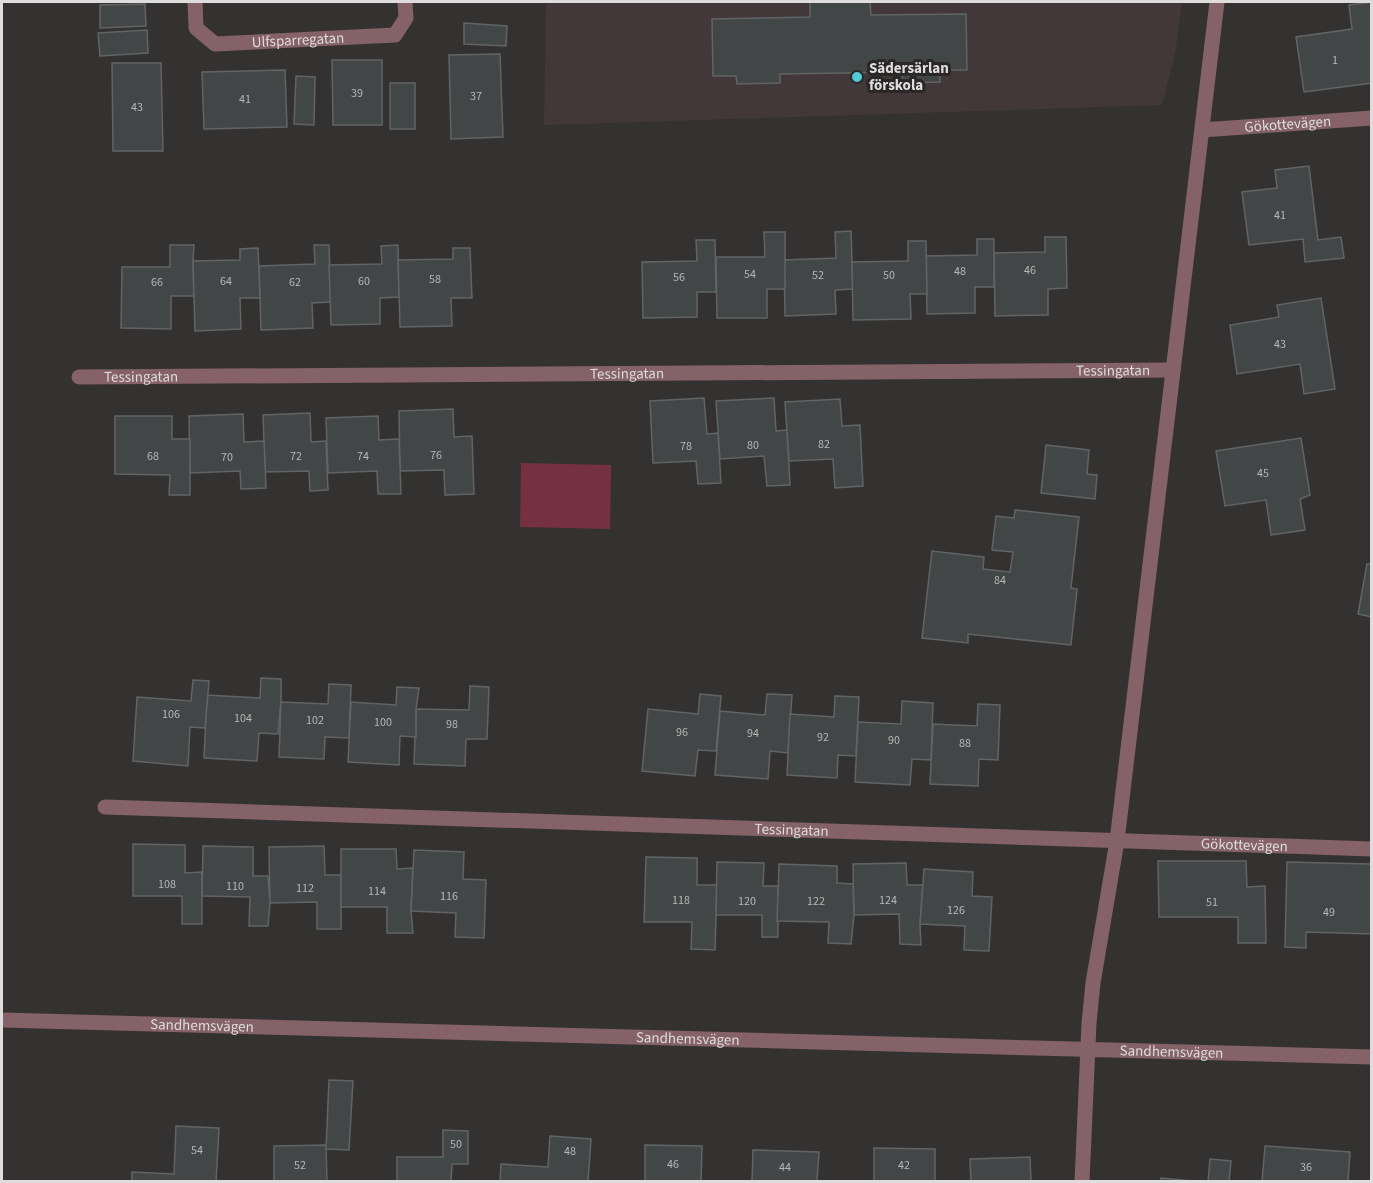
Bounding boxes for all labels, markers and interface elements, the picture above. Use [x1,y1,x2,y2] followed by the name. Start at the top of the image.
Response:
[251,28,345,53] street label: Ulfsparregatan
[1332,52,1338,69] house number: 1
[869,58,949,96] place label: Sädersärlan förskola
[850,70,864,84] marker: Sädersärlan förskola
[351,85,363,102] house number: 39
[470,88,482,105] house number: 37
[239,91,251,108] house number: 41
[131,99,143,116] house number: 43
[1244,111,1332,138] street label: Gökottevägen
[1274,207,1286,224] house number: 41
[1024,262,1036,279] house number: 46
[954,263,966,280] house number: 48
[744,266,756,283] house number: 54
[812,267,824,284] house number: 52
[883,267,895,284] house number: 50
[673,269,685,286] house number: 56
[429,271,441,288] house number: 58
[220,273,232,290] house number: 64
[358,273,370,290] house number: 60
[151,274,163,291] house number: 66
[289,274,301,291] house number: 62
[1274,336,1286,353] house number: 43
[1076,360,1150,382] street label: Tessingatan
[590,363,664,385] street label: Tessingatan
[104,366,178,388] street label: Tessingatan
[818,436,830,453] house number: 82
[747,437,759,454] house number: 80
[680,438,692,455] house number: 78
[430,447,442,464] house number: 76
[147,448,159,465] house number: 68
[290,448,302,465] house number: 72
[357,448,369,465] house number: 74
[221,449,233,466] house number: 70
[1257,465,1269,482] house number: 45
[994,572,1006,589] house number: 84
[162,706,180,723] house number: 106
[234,710,252,727] house number: 104
[306,712,324,729] house number: 102
[374,714,392,731] house number: 100
[446,716,458,733] house number: 98
[676,724,688,741] house number: 96
[747,725,759,742] house number: 94
[817,729,829,746] house number: 92
[888,732,900,749] house number: 90
[959,735,971,752] house number: 88
[754,819,829,842] street label: Tessingatan
[1201,833,1288,857] street label: Gökottevägen
[158,876,176,893] house number: 108
[226,878,244,895] house number: 110
[296,880,314,897] house number: 112
[368,883,386,900] house number: 114
[440,888,458,905] house number: 116
[672,892,690,909] house number: 118
[879,892,897,909] house number: 124
[738,893,756,910] house number: 120
[807,893,825,910] house number: 122
[1206,894,1218,911] house number: 51
[947,902,965,919] house number: 126
[1323,904,1335,921] house number: 49
[150,1014,254,1038] street label: Sandhemsvägen
[636,1027,740,1051] street label: Sandhemsvägen
[1119,1040,1224,1064] street label: Sandhemsvägen
[450,1136,462,1153] house number: 50
[191,1142,203,1159] house number: 54
[564,1143,576,1160] house number: 48
[667,1156,679,1173] house number: 46
[294,1157,306,1174] house number: 52
[898,1157,910,1174] house number: 42
[779,1159,791,1176] house number: 44
[1300,1159,1312,1176] house number: 36

